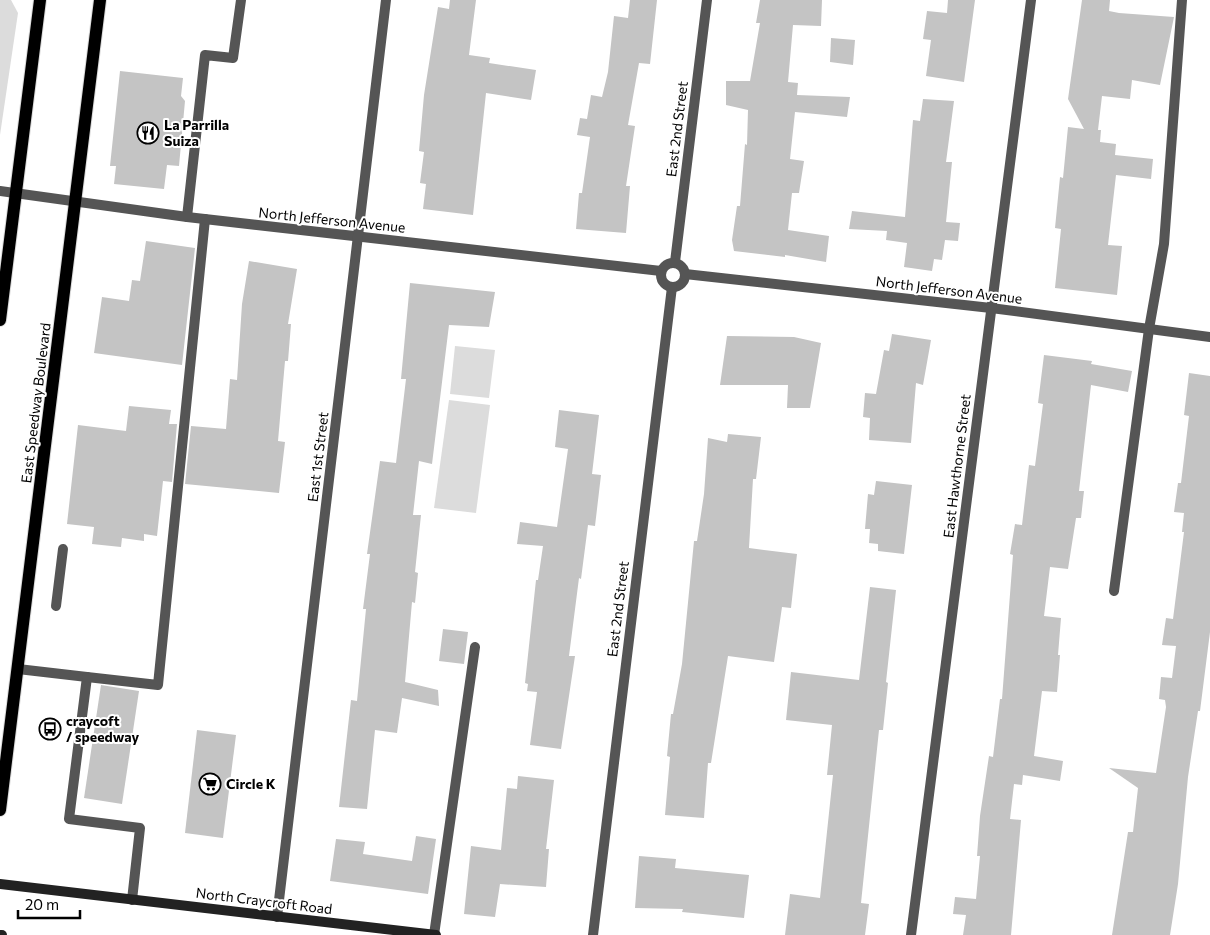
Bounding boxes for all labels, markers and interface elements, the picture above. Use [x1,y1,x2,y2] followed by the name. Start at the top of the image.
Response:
[662,80,691,178] street label: East 2nd Street
[164,116,229,149] place label: La Parrilla Suiza
[136,121,160,145] restaurant icon: La Parrilla Suiza
[258,203,406,236] street label: North Jefferson Avenue
[875,272,1023,307] street label: North Jefferson Avenue
[17,322,54,484] street label: East Speedway Boulevard
[939,393,974,539] street label: East Hawthorne Street
[304,411,331,503] street label: East 1st Street
[603,560,632,658] street label: East 2nd Street
[66,712,139,745] place label: craycoft / speedway
[38,717,62,741] bus stop icon: craycoft / speedway
[198,772,222,796] supermarket icon: Circle K
[226,775,276,792] place label: Circle K
[195,884,333,917] street label: North Craycroft Road
[18,888,80,920] scale bar
[25,895,59,913] text: 20 m

